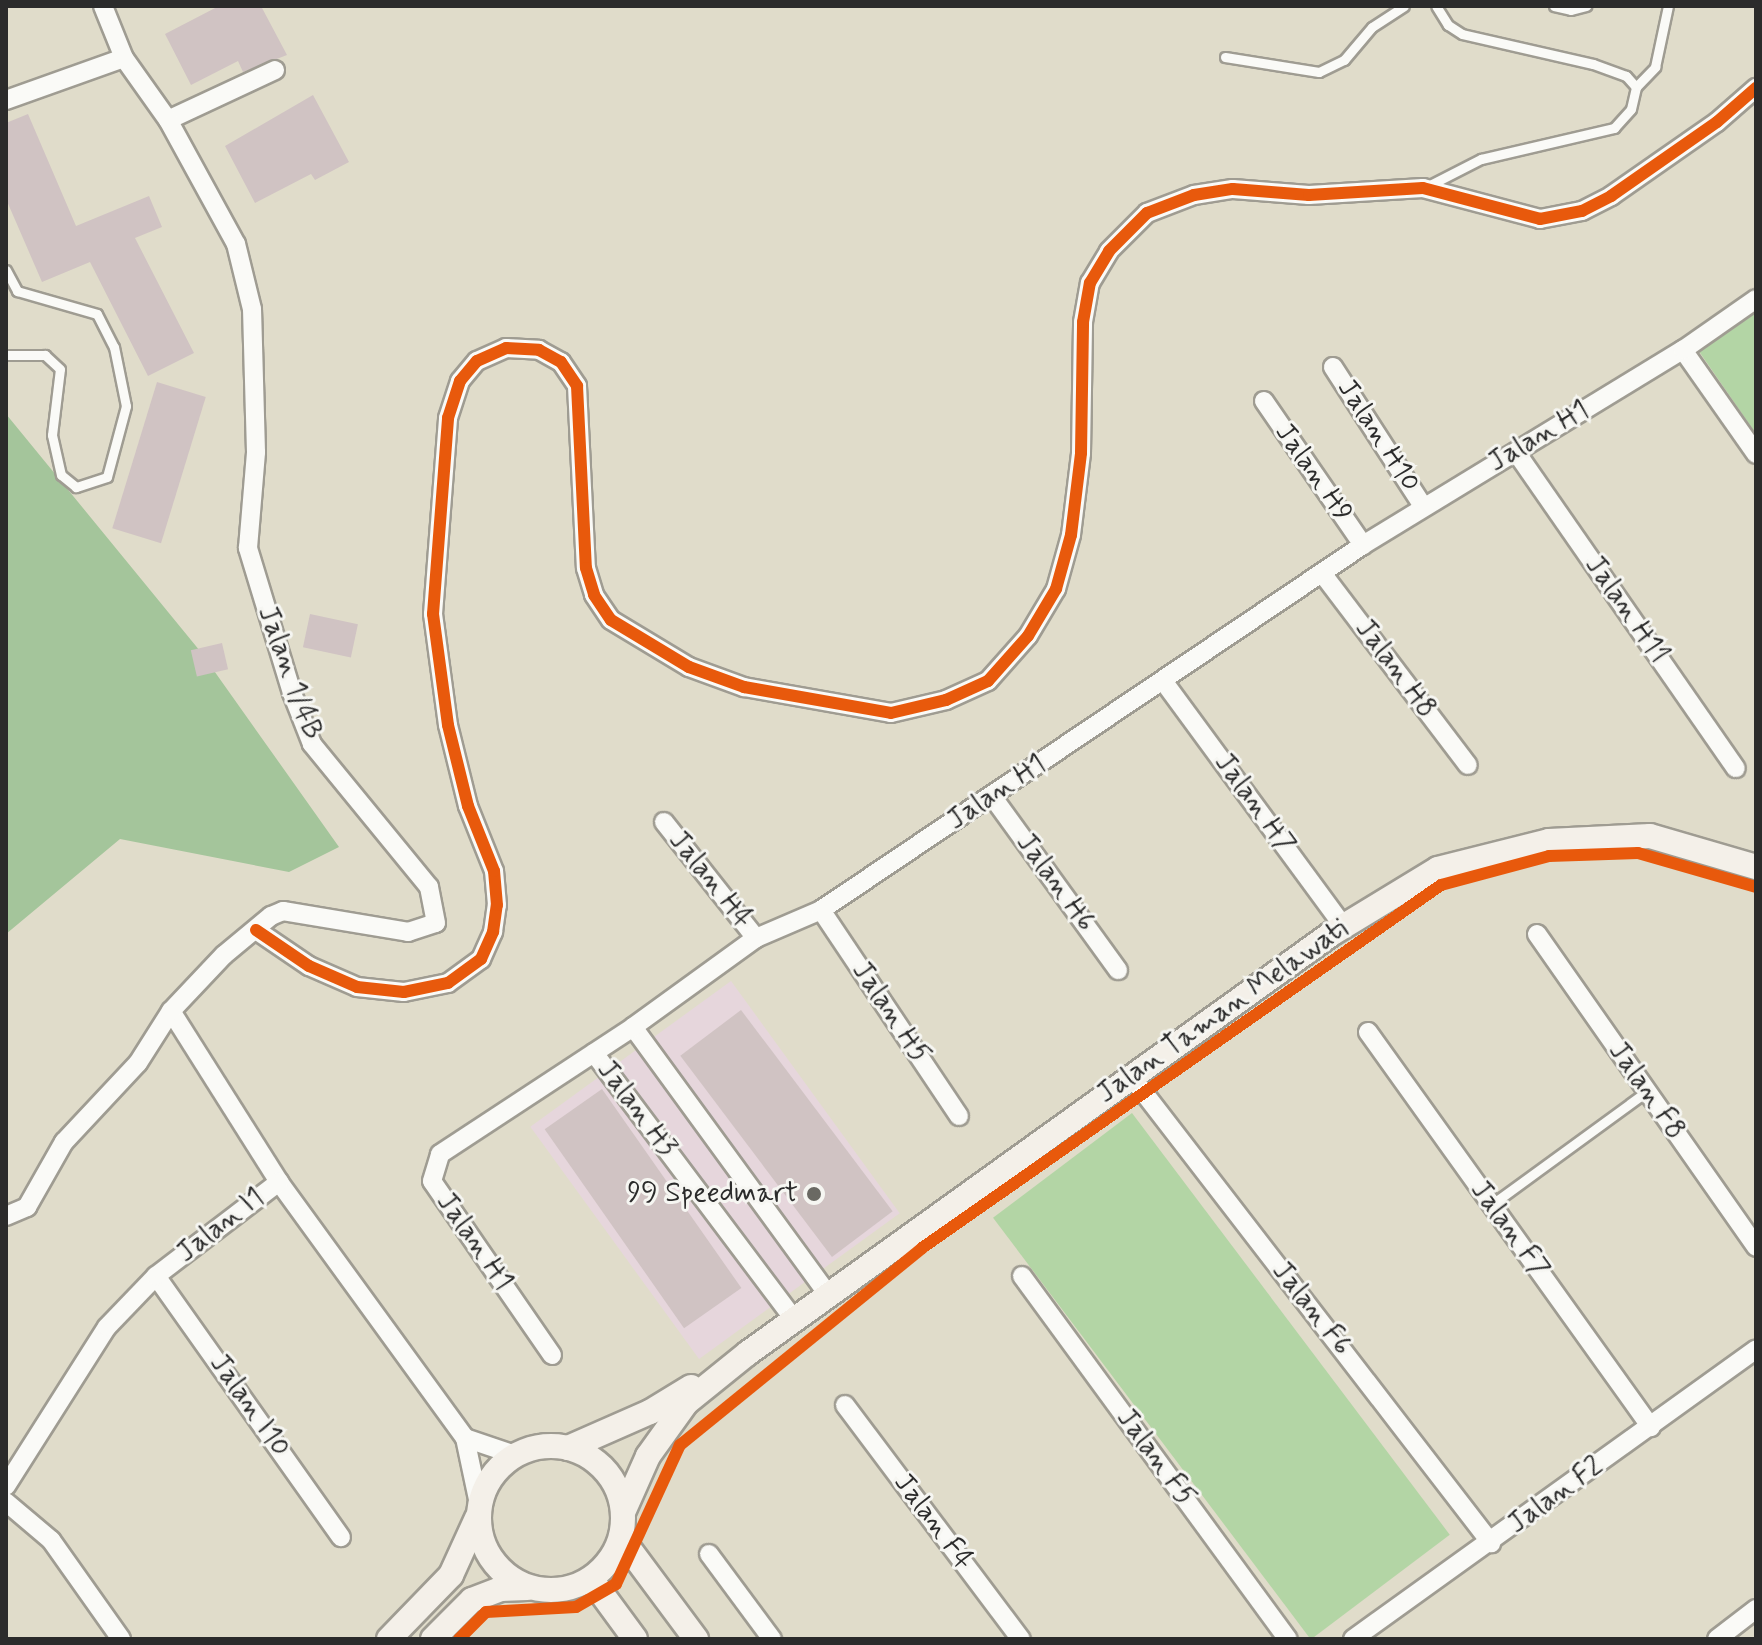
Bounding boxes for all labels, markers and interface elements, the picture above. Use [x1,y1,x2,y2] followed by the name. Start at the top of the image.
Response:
[1329,373,1427,499] street label: Jalan H10
[1483,394,1595,480] street label: Jalan H1
[1267,417,1359,529] street label: Jalan H9
[1577,550,1675,670] street label: Jalan H11
[249,602,329,744] street label: Jalan 1/4B
[1347,613,1443,725] street label: Jalan H8
[1206,747,1302,861] street label: Jalan H7
[941,748,1053,838] street label: Jalan H1
[661,825,759,935] street label: Jalan H4
[1008,827,1102,939] street label: Jalan H6
[1094,915,1352,1109] street label: Jalan Taman Melawati
[844,956,936,1070] street label: Jalan H5
[1600,1036,1692,1146] street label: Jalan F8
[589,1054,683,1164] street label: Jalan H3
[1462,1175,1556,1285] street label: Jalan F7
[627,1177,798,1211] place label: 99 Speedmart
[168,1180,274,1272] street label: Jalan I1
[805,1185,823,1203] marker: 99 Speedmart
[428,1187,520,1297] street label: Jalan H1
[1264,1255,1358,1363] street label: Jalan F6
[200,1346,298,1466] street label: Jalan I10
[1108,1403,1202,1513] street label: Jalan F5
[1502,1450,1610,1542] street label: Jalan F2
[886,1467,980,1577] street label: Jalan F4

